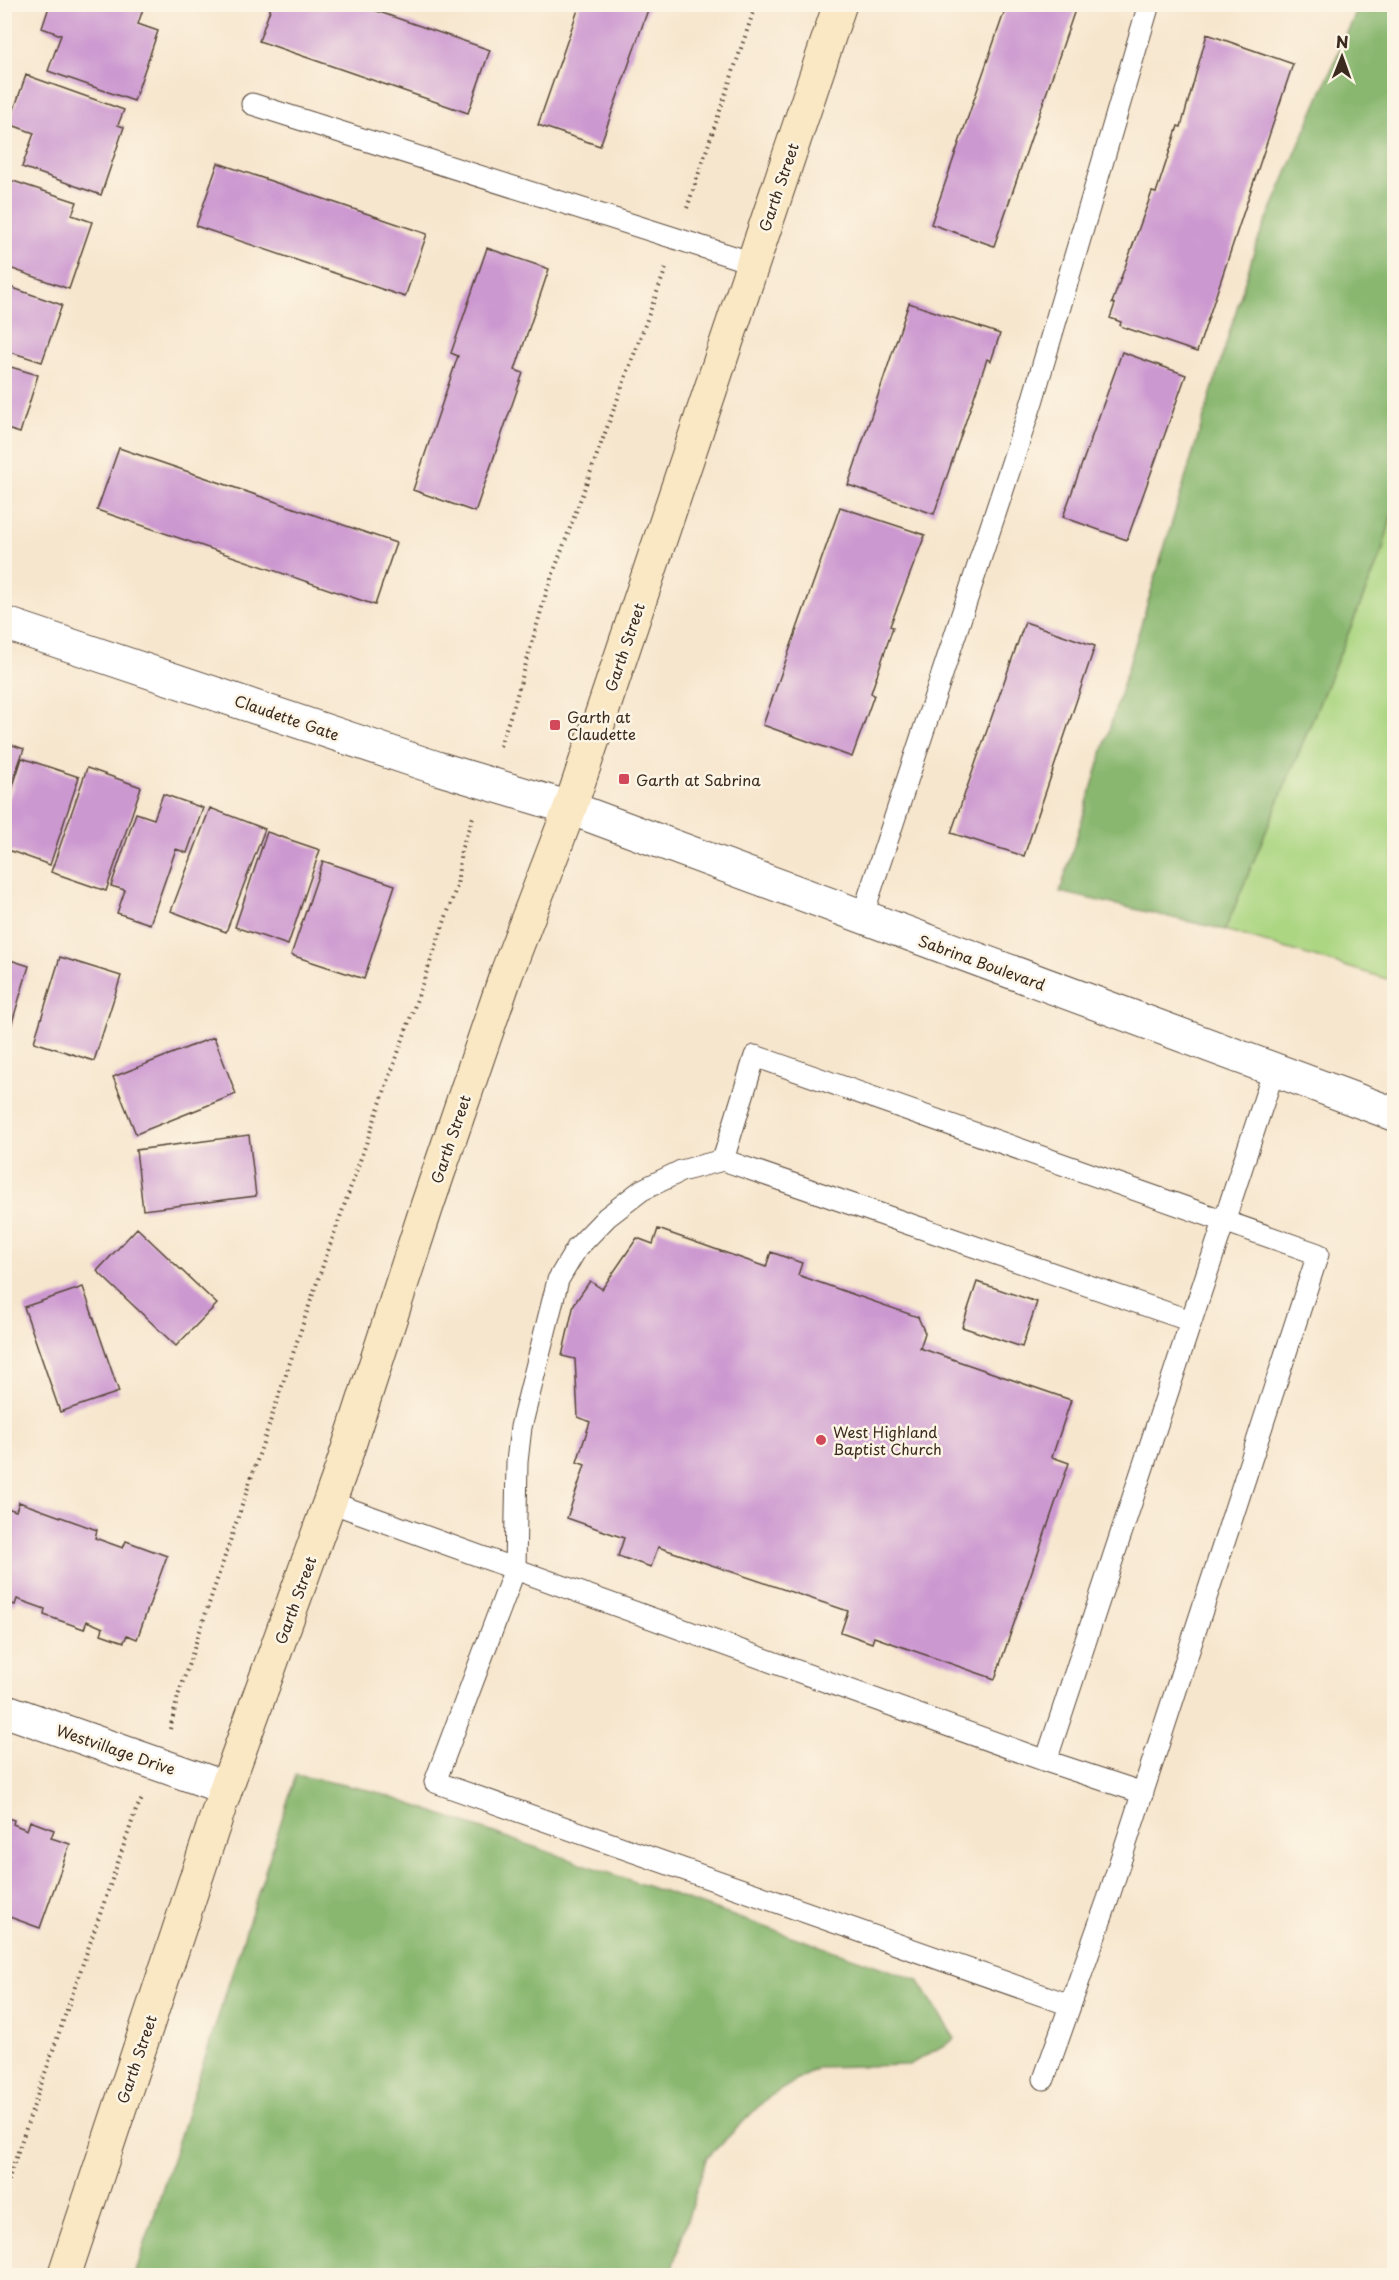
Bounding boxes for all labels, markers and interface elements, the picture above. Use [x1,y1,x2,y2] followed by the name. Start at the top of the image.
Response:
[1312,27,1372,87] north arrow
[1336,29,1349,53] text: N
[752,140,804,234] street label: Garth Street
[598,600,650,694] street label: Garth Street
[232,688,343,746] street label: Claudette Gate
[567,705,636,745] place label: Garth at Claudette
[548,718,562,732] marker: Garth at Claudette
[636,768,761,791] place label: Garth at Sabrina
[617,772,631,786] marker: Garth at Sabrina
[915,928,1049,996] street label: Sabrina Boulevard
[424,1092,476,1186] street label: Garth Street
[833,1420,942,1460] place label: West Highland Baptist Church
[814,1433,828,1447] marker: West Highland Baptist Church
[268,1553,322,1647] street label: Garth Street
[53,1718,179,1780] street label: Westvillage Drive
[110,2012,162,2106] street label: Garth Street

